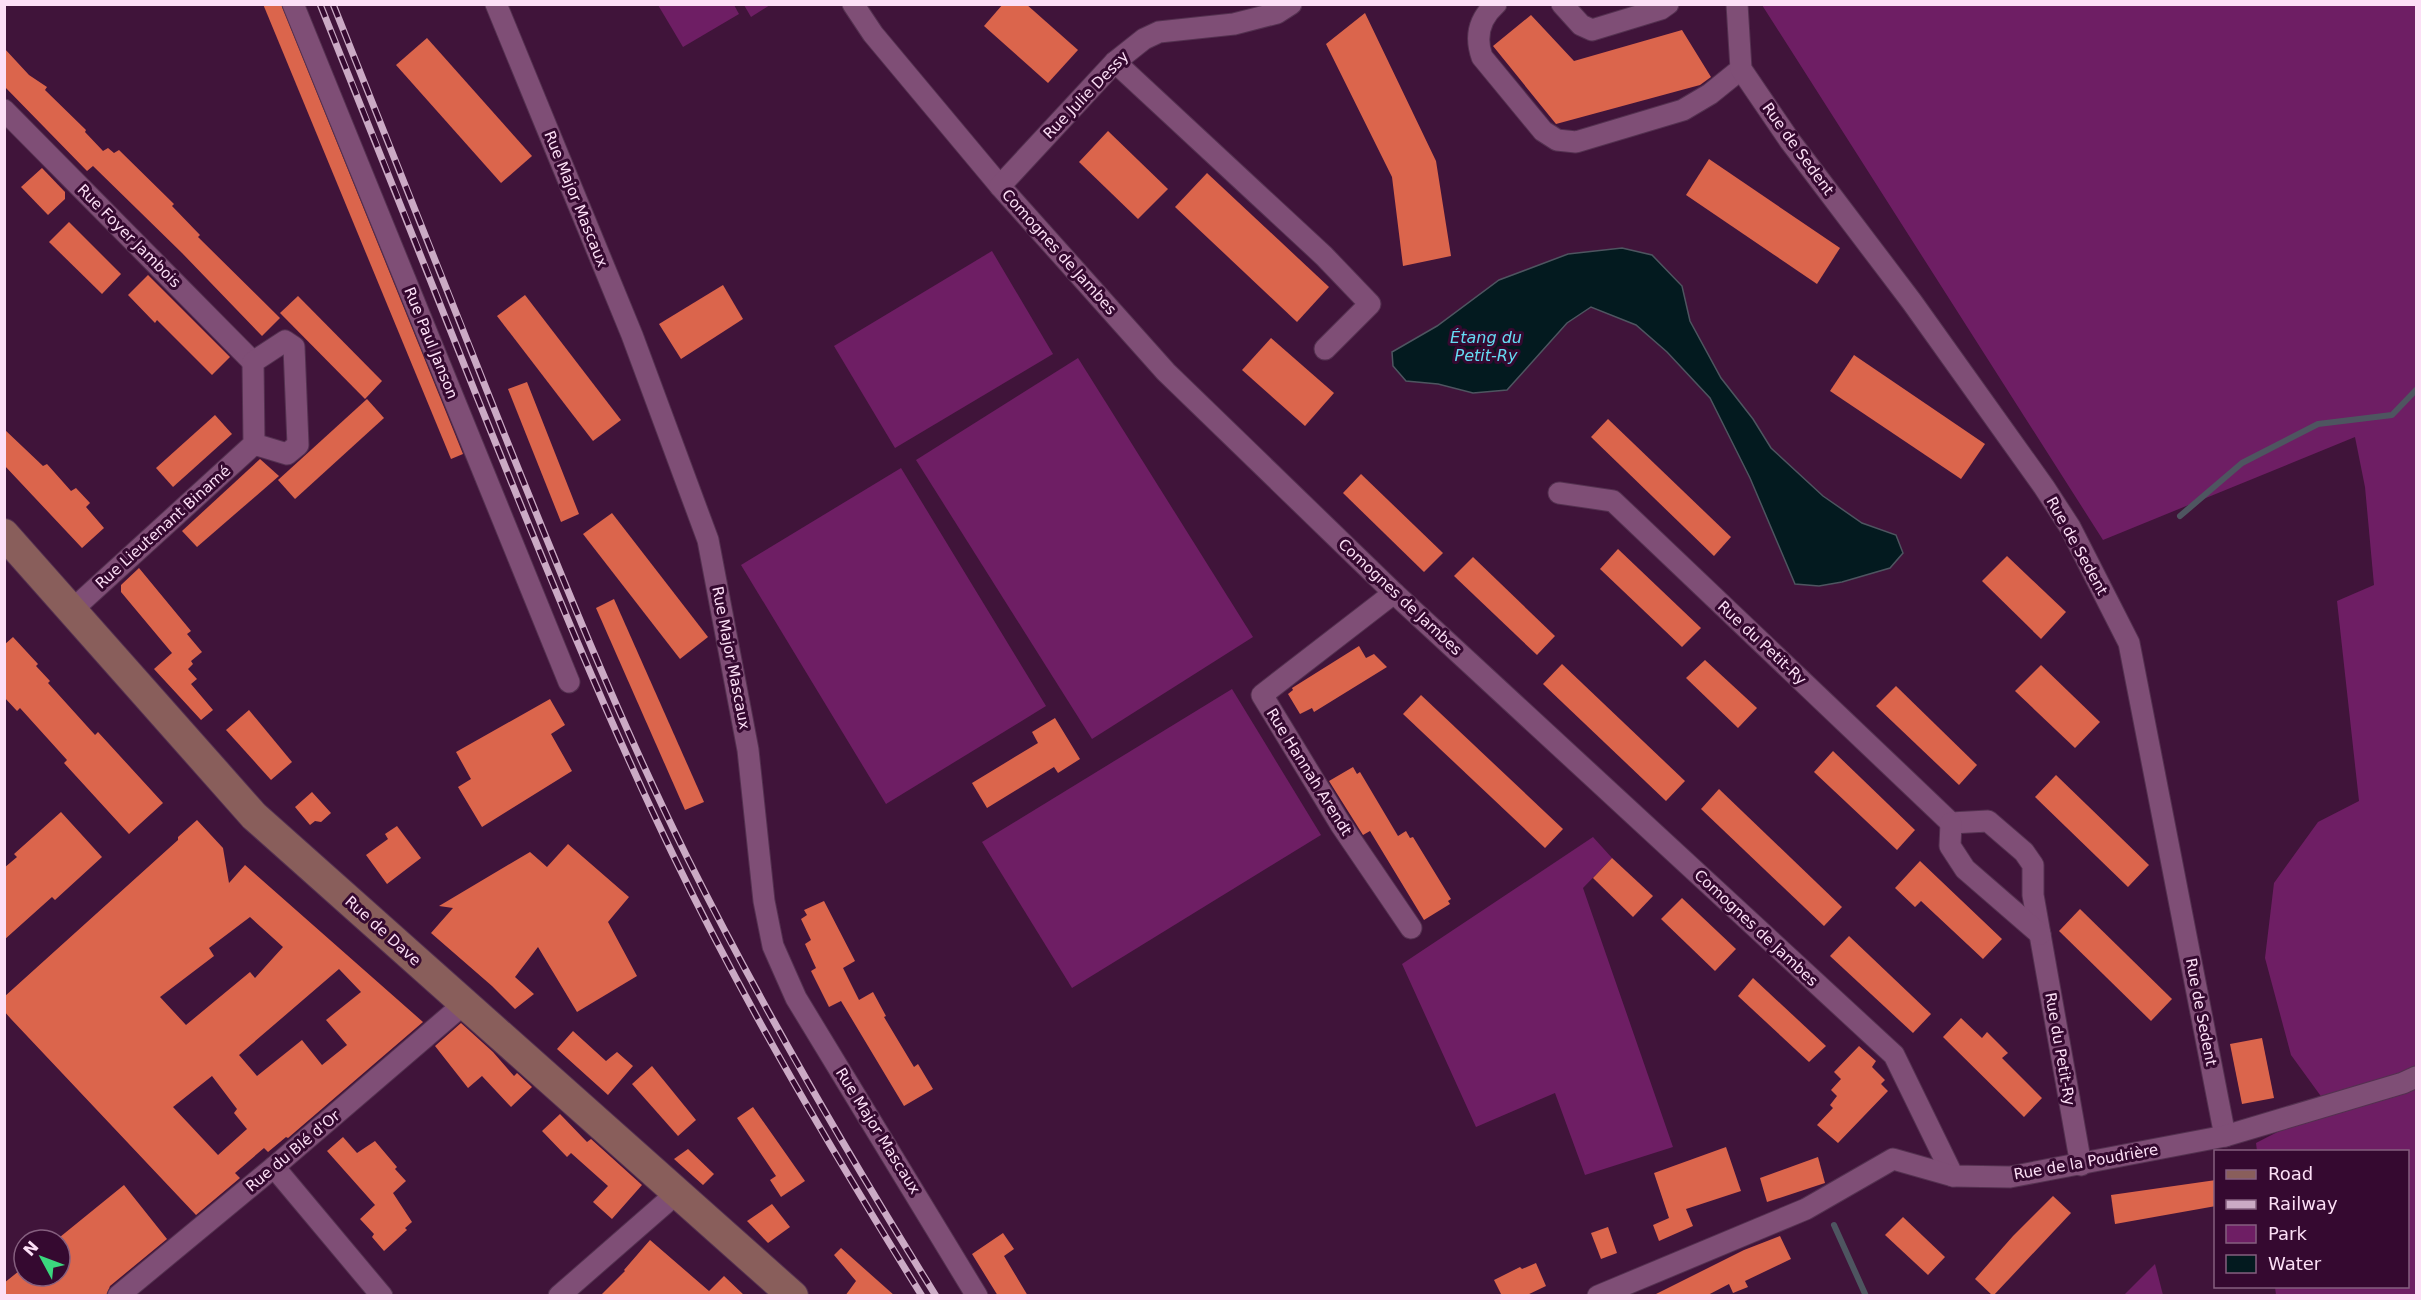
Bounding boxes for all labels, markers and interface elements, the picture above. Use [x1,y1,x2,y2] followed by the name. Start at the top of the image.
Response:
[1040,47,1132,143] street label: Rue Julie Dessy
[1758,99,1838,199] street label: Rue de Sedent
[540,128,612,270] street label: Rue Major Mascaux
[74,181,184,291] street label: Rue Foyer Jambois
[998,186,1120,319] street label: Comognes de Jambes
[400,285,462,401] street label: Rue Paul Janson
[1450,328,1522,365] water label: Étang du Petit-Ry
[92,462,234,592] street label: Rue Lieutenant Binamé
[2043,494,2112,598] street label: Rue de Sedent
[1334,535,1466,659] street label: Comognes de Jambes
[708,585,754,731] street label: Rue Major Mascaux
[1714,597,1810,689] street label: Rue du Petit-Ry
[1263,705,1355,839] street label: Rue Hannah Arendt
[1690,866,1822,990] street label: Comognes de Jambes
[341,892,425,970] street label: Rue de Dave
[2182,956,2220,1068] street label: Rue de Sedent
[2041,991,2079,1107] street label: Rue du Petit-Ry
[832,1065,924,1198] street label: Rue Major Mascaux
[242,1106,344,1196] street label: Rue du Blé d'Or
[2012,1140,2160,1184] street label: Rue de la Poudrière
[2214,1150,2409,1288] legend
[2268,1163,2313,1184] text: Road
[2268,1193,2338,1214] text: Railway
[2268,1223,2307,1244] text: Park
[12,1228,72,1288] north arrow
[19,1237,43,1260] text: N
[2268,1253,2322,1274] text: Water

